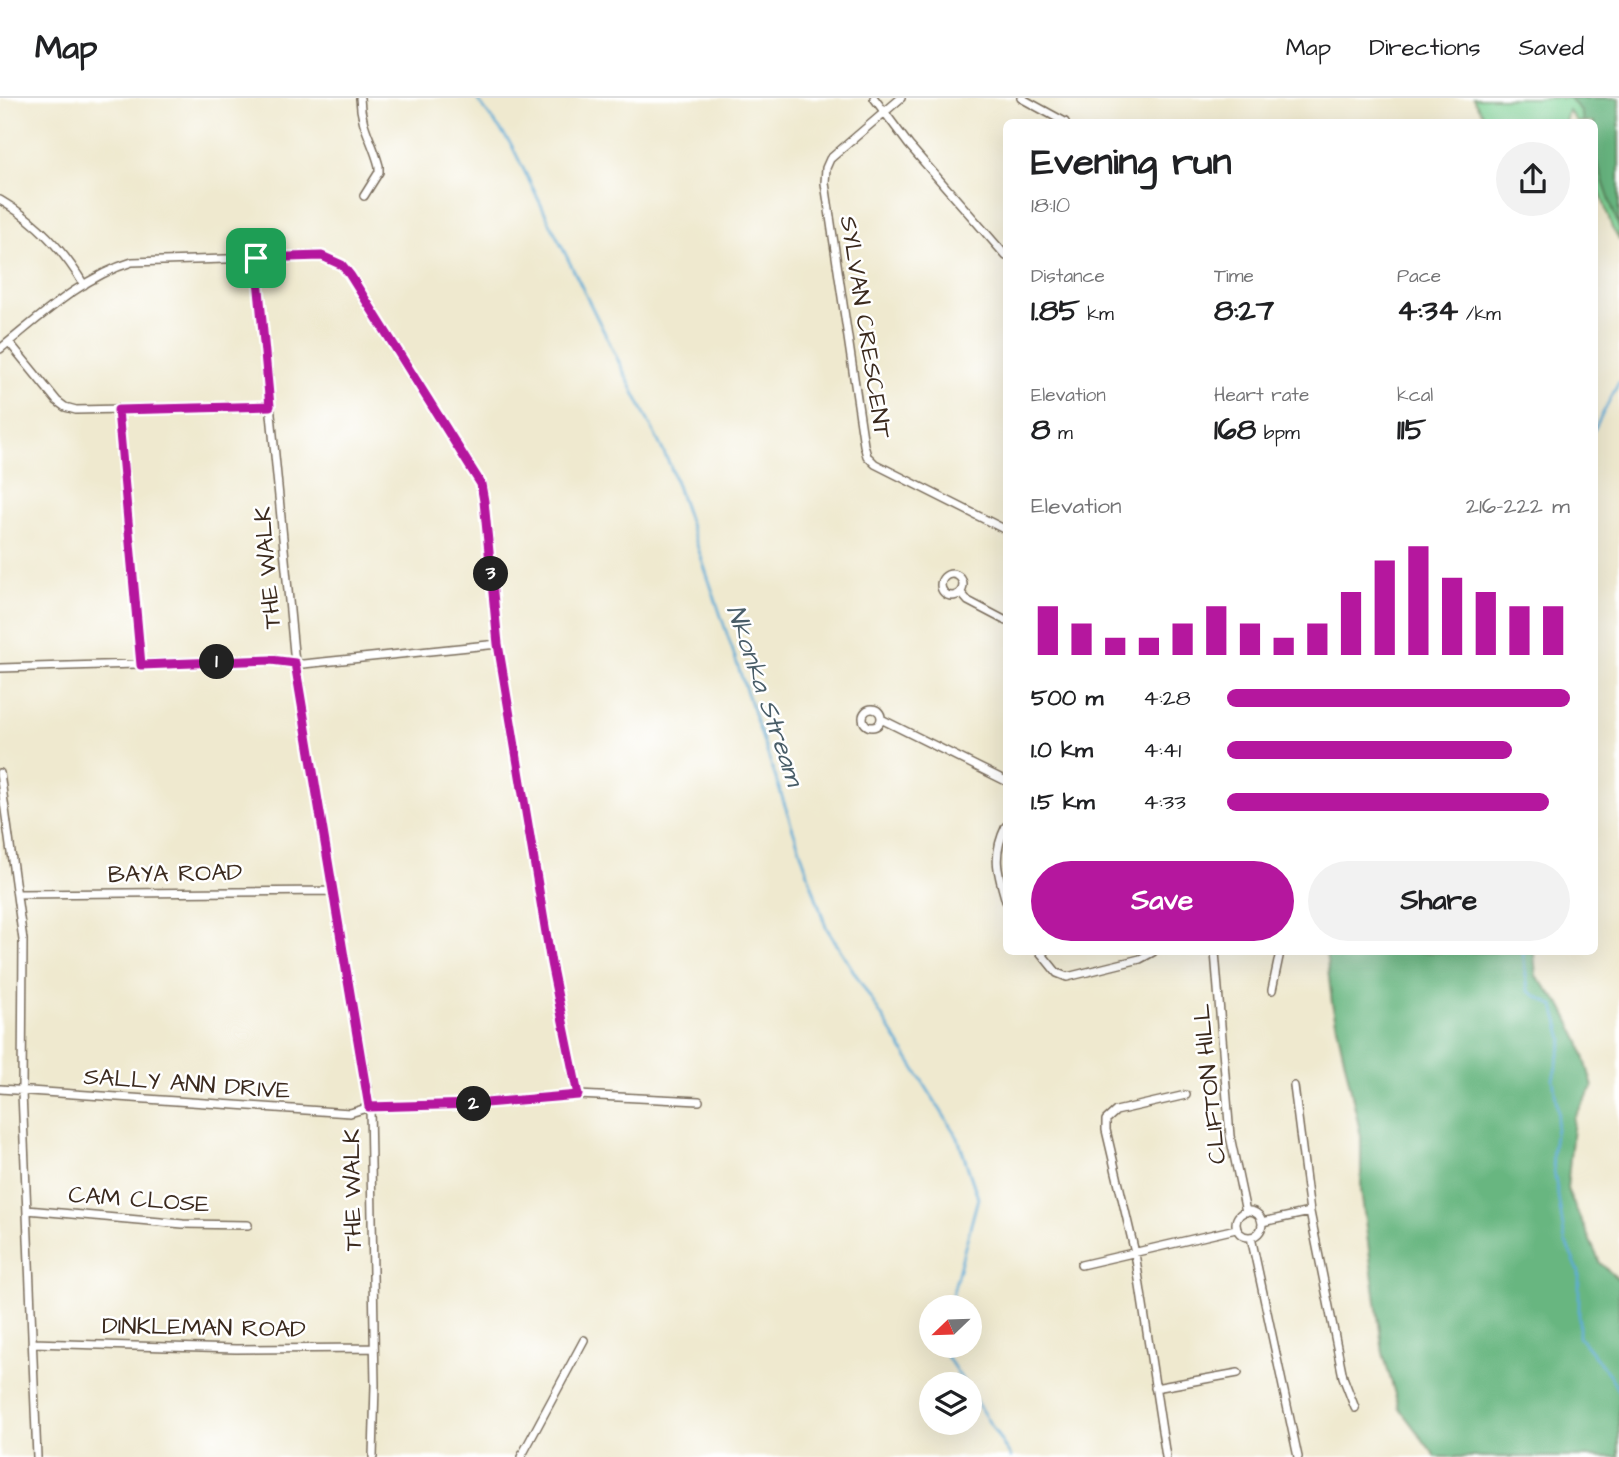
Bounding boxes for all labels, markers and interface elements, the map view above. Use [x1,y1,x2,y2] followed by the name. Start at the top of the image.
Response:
[35,25,97,71] text: Map
[1286,31,1331,65] text: Map
[1369,31,1481,65] text: Directions
[1519,31,1584,65] text: Saved
[1031,137,1232,189] text: Evening run
[1496,142,1570,216] button: share
[1031,189,1070,221] text: 18:10
[831,213,899,441] street label: SYLVAN CRESCENT
[226,228,286,288] pin
[237,239,275,277] icon: arrive
[1031,263,1105,290] text: Distance
[1214,263,1254,290] text: Time
[1397,263,1441,290] text: Pace
[1031,290,1080,332] text: 1.85
[1214,290,1274,332] text: 8:27
[1397,290,1458,332] text: 4:34
[1080,301,1114,328] text: km
[1458,301,1501,328] text: /km
[1031,382,1106,409] text: Elevation
[1214,382,1309,409] text: Heart rate
[1397,382,1433,409] text: kcal
[1031,409,1050,451] text: 8
[1214,409,1256,451] text: 168
[1397,409,1426,451] text: 115
[1050,420,1073,447] text: m
[1256,420,1300,447] text: bpm
[1031,490,1122,522] text: Elevation
[1466,490,1570,522] text: 216–222 m
[246,505,290,630] street label: THE WALK
[474,556,508,592] pin: 3
[486,560,495,587] text: 3
[717,600,814,793] water label: Nkonka Stream
[200,644,234,680] pin: 1
[215,648,218,675] text: 1
[1031,682,1103,714] text: 500 m
[1143,682,1191,714] text: 4:28
[1031,734,1093,766] text: 1.0 km
[1143,734,1181,766] text: 4:41
[1031,786,1095,818] text: 1.5 km
[1143,786,1186,818] text: 4:33
[108,856,242,892] street label: BAYA ROAD
[1031,861,1294,941] button: Save
[1308,861,1570,941] button: Share
[1185,1002,1235,1166] street label: CLIFTON HILL
[82,1060,291,1108] street label: SALLY ANN DRIVE
[456,1086,491,1122] pin: 2
[468,1090,479,1117] text: 2
[335,1128,371,1251] street label: THE WALK
[67,1178,211,1222] street label: CAM CLOSE
[919,1295,982,1358] north arrow
[919,1295,982,1435] map controls
[102,1309,306,1347] street label: DINKLEMAN ROAD
[919,1372,982,1435] button: layers

